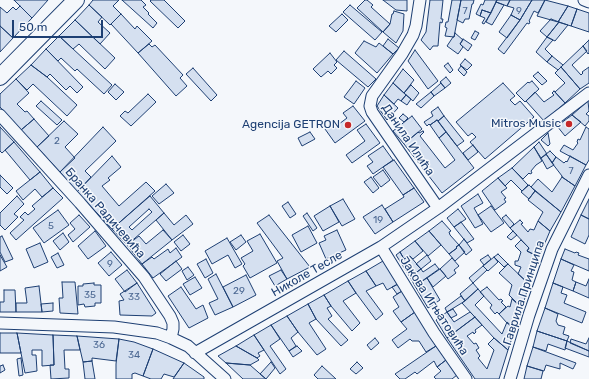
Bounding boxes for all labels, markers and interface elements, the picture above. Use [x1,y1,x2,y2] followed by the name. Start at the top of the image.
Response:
[462,5,468,17] house number: 7
[516,5,522,17] house number: 9
[14,12,105,38] scale bar
[19,20,47,34] text: 50 m
[379,101,437,179] street label: Данила Илића
[491,117,561,131] place label: Mitros Music
[242,118,340,132] place label: Agencija GETRON
[564,119,574,129] marker: Mitros Music
[343,120,353,130] marker: Agencija GETRON
[54,135,60,147] house number: 2
[62,165,148,261] street label: Бранка Радичевића
[568,165,574,177] house number: 7
[373,214,383,226] house number: 19
[48,220,54,232] house number: 5
[500,239,548,347] street label: Гаврила Принципа
[269,248,345,300] street label: Николе Тесле
[397,254,471,358] street label: Јакова Игњатовића
[107,258,113,270] house number: 9
[233,285,245,297] house number: 29
[84,289,96,301] house number: 35
[128,291,140,303] house number: 33
[93,339,105,351] house number: 36
[128,349,140,361] house number: 34

